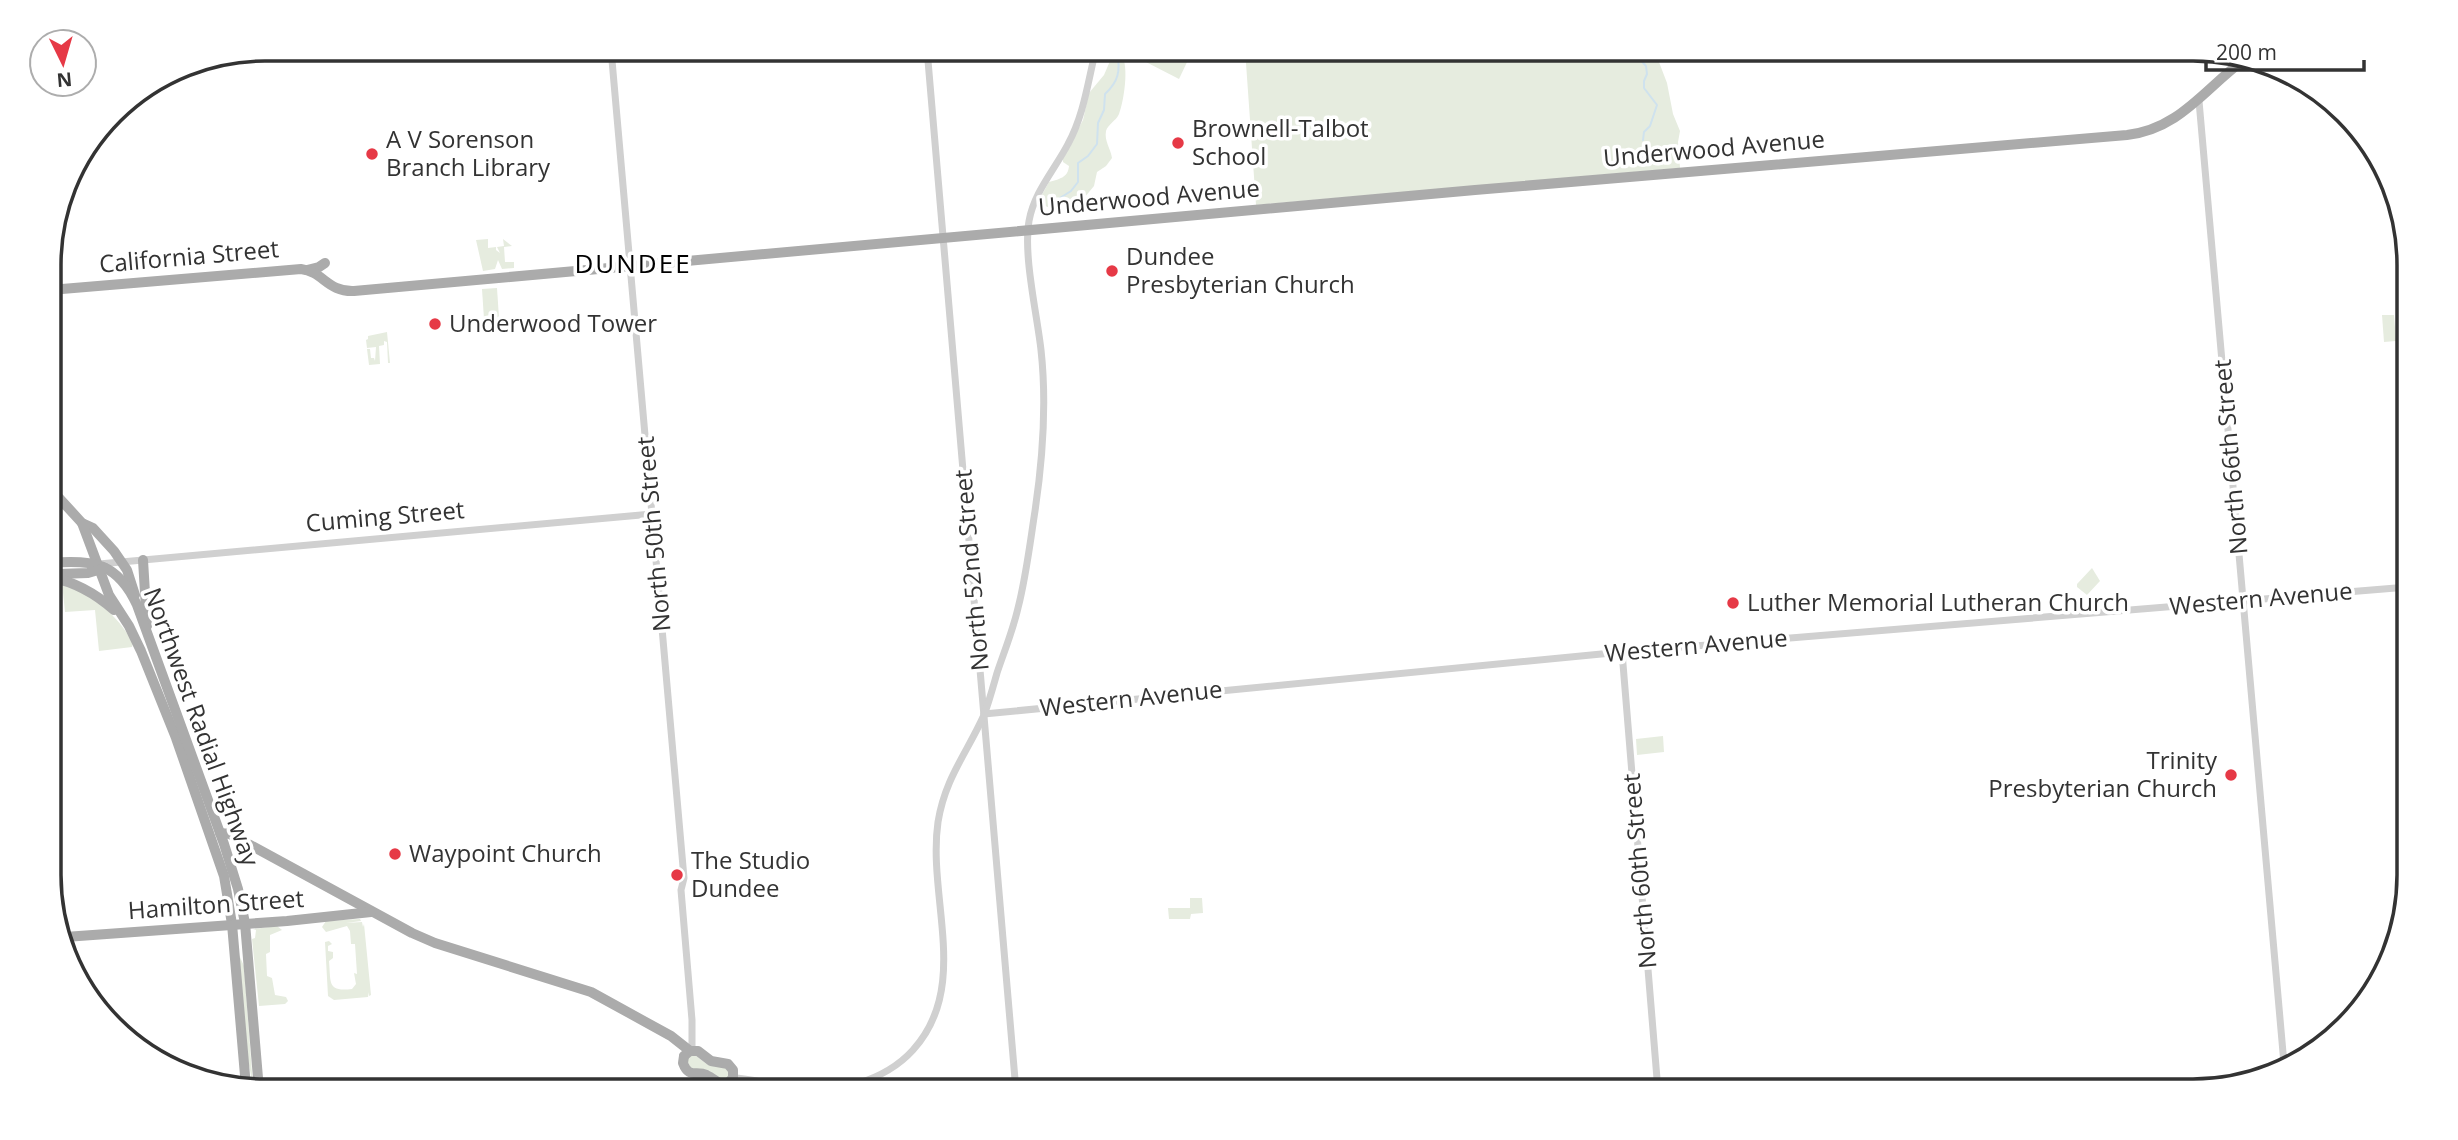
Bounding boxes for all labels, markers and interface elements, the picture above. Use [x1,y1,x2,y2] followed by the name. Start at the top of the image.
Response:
[28,28,98,98] north arrow
[2206,28,2364,72] scale bar
[2216,38,2277,66] text: 200 m
[56,66,73,94] text: N
[1192,111,1369,172] place label: Brownell-Talbot School
[1602,121,1826,174] street label: Underwood Avenue
[386,122,551,183] place label: A V Sorenson Branch Library
[1170,135,1186,151] marker: Brownell-Talbot School
[364,146,380,162] marker: A V Sorenson Branch Library
[1037,170,1261,223] street label: Underwood Avenue
[98,231,280,280] street label: California Street
[1126,239,1355,300] place label: Dundee Presbyterian Church
[574,245,692,281] district label: DUNDEE
[1104,263,1120,279] marker: Dundee Presbyterian Church
[449,306,657,339] place label: Underwood Tower
[427,316,443,332] marker: Underwood Tower
[2205,358,2254,556] street label: North 66th Street
[628,435,677,633] street label: North 50th Street
[945,468,996,672] street label: North 52nd Street
[304,492,466,539] street label: Cuming Street
[2168,573,2354,622] street label: Western Avenue
[137,583,269,871] street label: Northwest Radial Highway
[1747,585,2129,618] place label: Luther Memorial Lutheran Church
[1725,595,1741,611] marker: Luther Memorial Lutheran Church
[1603,620,1789,669] street label: Western Avenue
[1038,672,1224,724] street label: Western Avenue
[1988,743,2218,804] place label: Trinity Presbyterian Church
[2223,767,2239,783] marker: Trinity Presbyterian Church
[1614,772,1663,970] street label: North 60th Street
[409,836,602,869] place label: Waypoint Church
[691,843,810,904] place label: The Studio Dundee
[387,846,403,862] marker: Waypoint Church
[669,867,685,883] marker: The Studio Dundee
[127,881,305,926] street label: Hamilton Street

